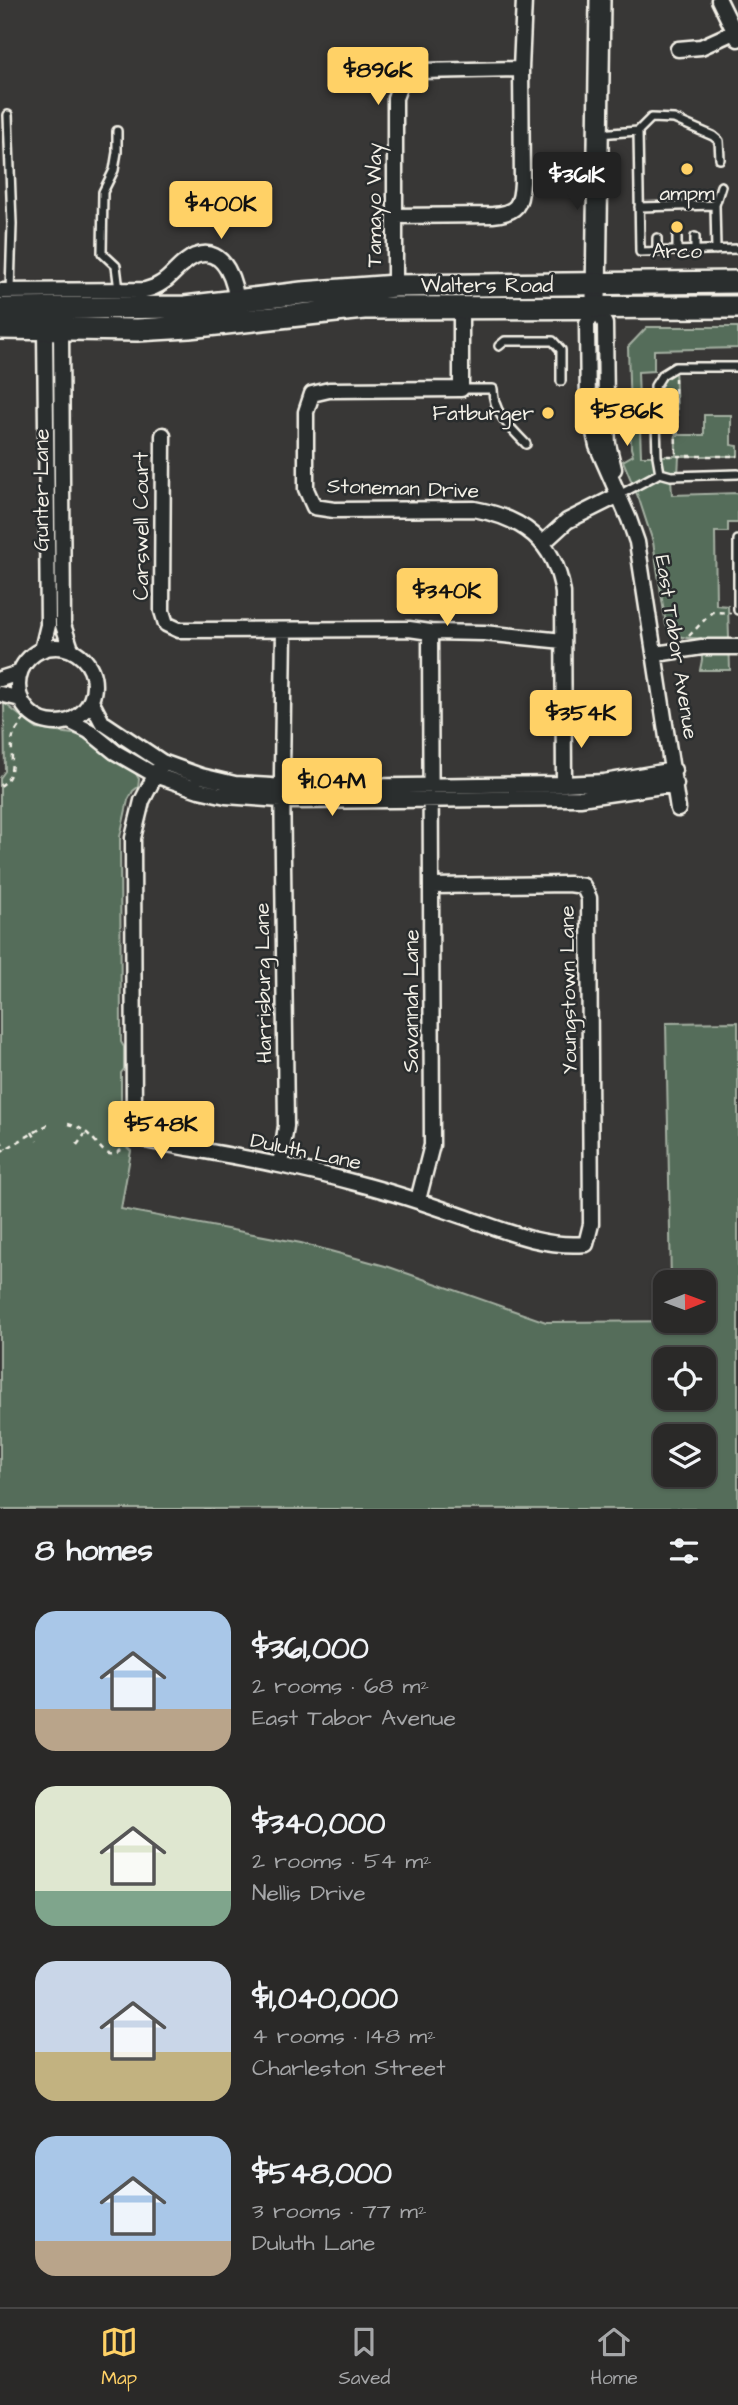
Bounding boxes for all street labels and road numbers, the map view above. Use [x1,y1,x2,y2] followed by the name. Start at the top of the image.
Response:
[360,142,391,267] street label: Tamayo Way
[421,271,553,300] street label: Walters Road
[27,429,56,551] street label: Gunter Lane
[127,451,156,600] street label: Carswell Court
[326,471,480,506] street label: Stoneman Drive
[648,553,705,741] street label: East Tabor Avenue
[248,902,281,1064] street label: Harrisburg Lane
[553,905,586,1075] street label: Youngstown Lane
[397,929,426,1073] street label: Savannah Lane
[248,1126,364,1177] street label: Duluth Lane

